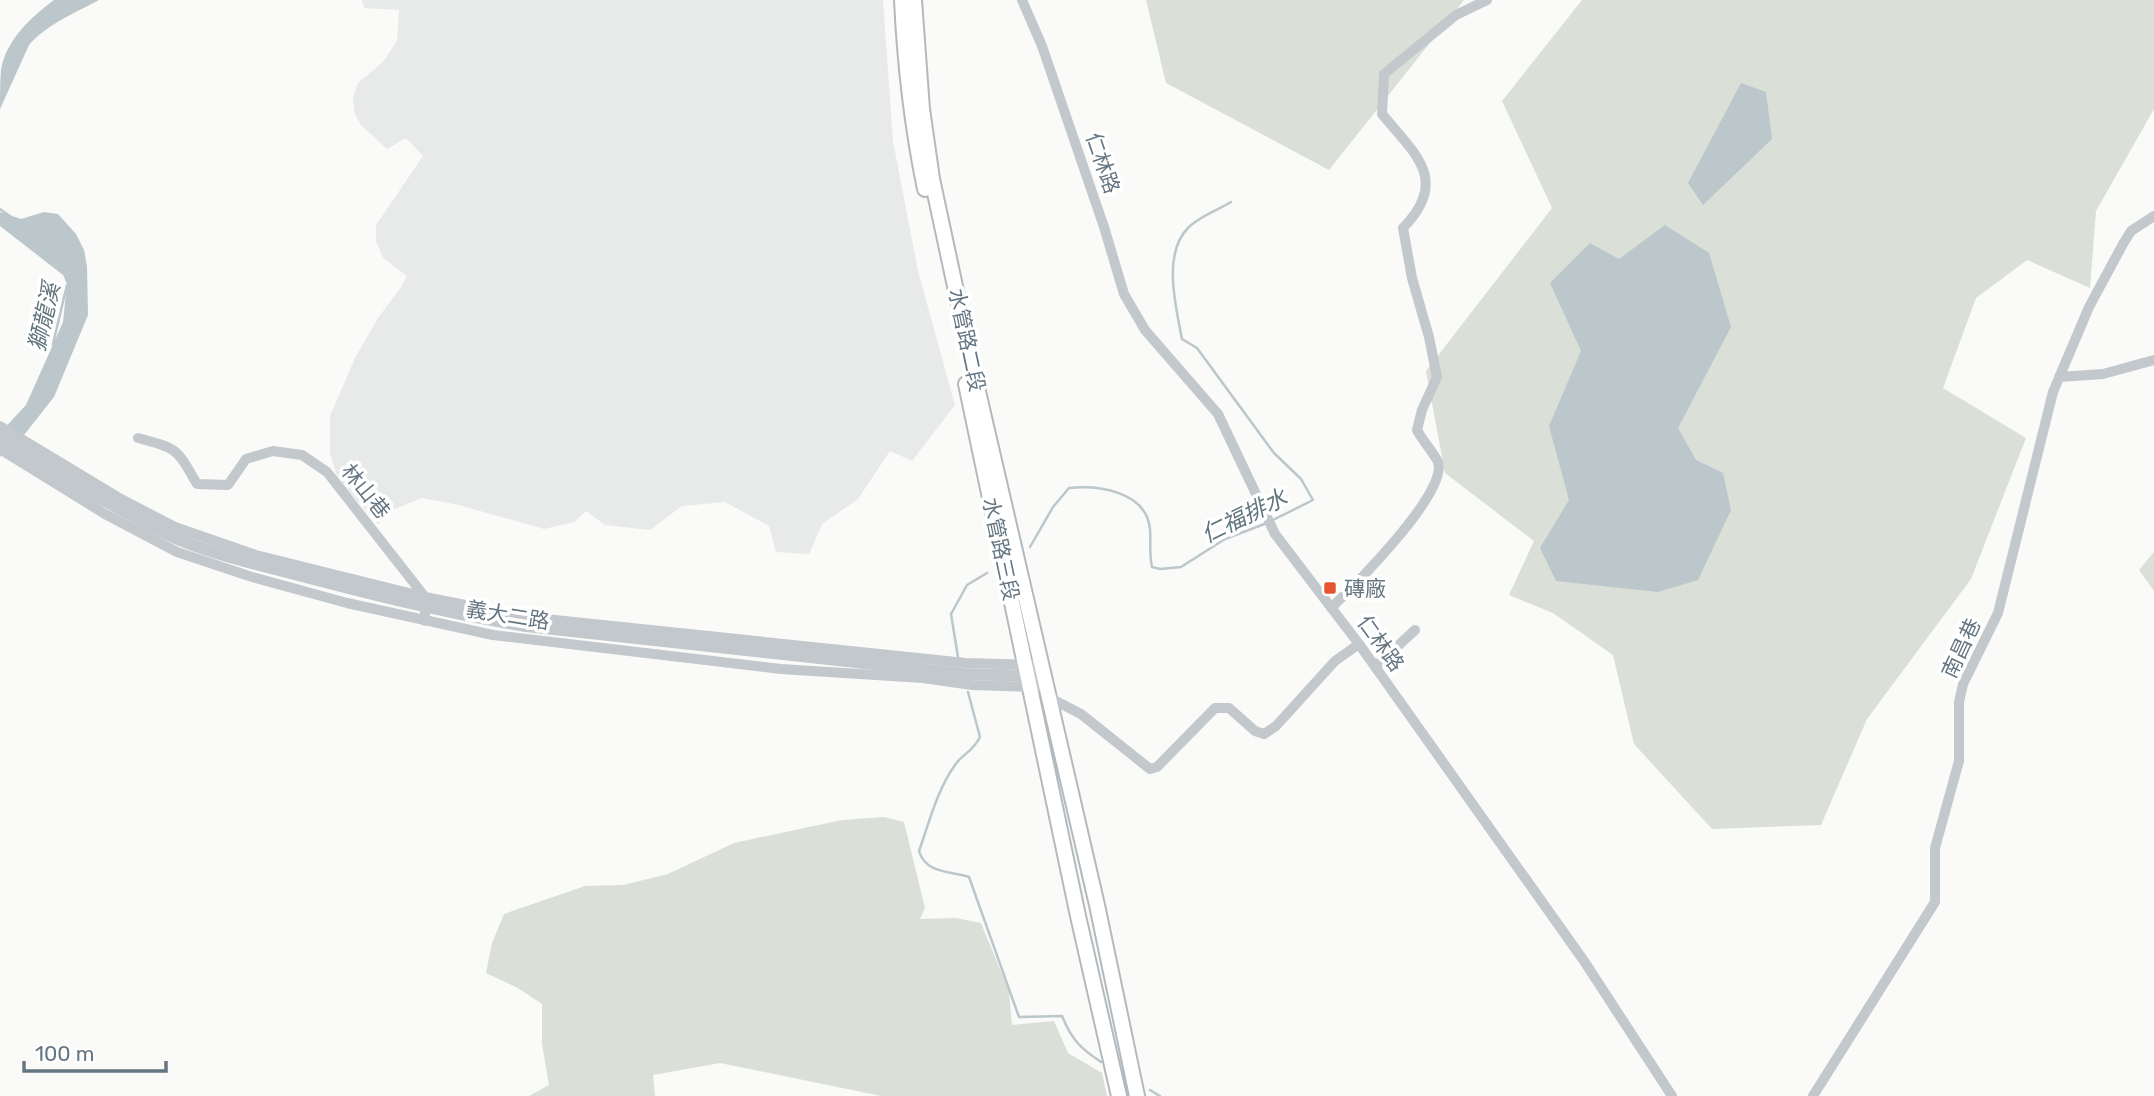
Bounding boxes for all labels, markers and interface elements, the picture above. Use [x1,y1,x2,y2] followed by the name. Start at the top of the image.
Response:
[1081,129,1125,197] street label: 仁林路
[23,277,66,354] water label: 獅龍溪
[944,286,990,394] street label: 水管路二段
[336,459,396,523] street label: 林山巷
[1197,483,1292,549] water label: 仁福排水
[978,495,1024,603] street label: 水管路三段
[1344,576,1386,601] place label: 磚廠
[1322,580,1338,596] marker: 磚廠
[465,596,551,634] street label: 義大二路
[1352,610,1410,676] street label: 仁林路
[1936,614,1986,682] street label: 南昌巷
[24,1030,166,1074] scale bar
[35,1041,94,1066] text: 100 m

